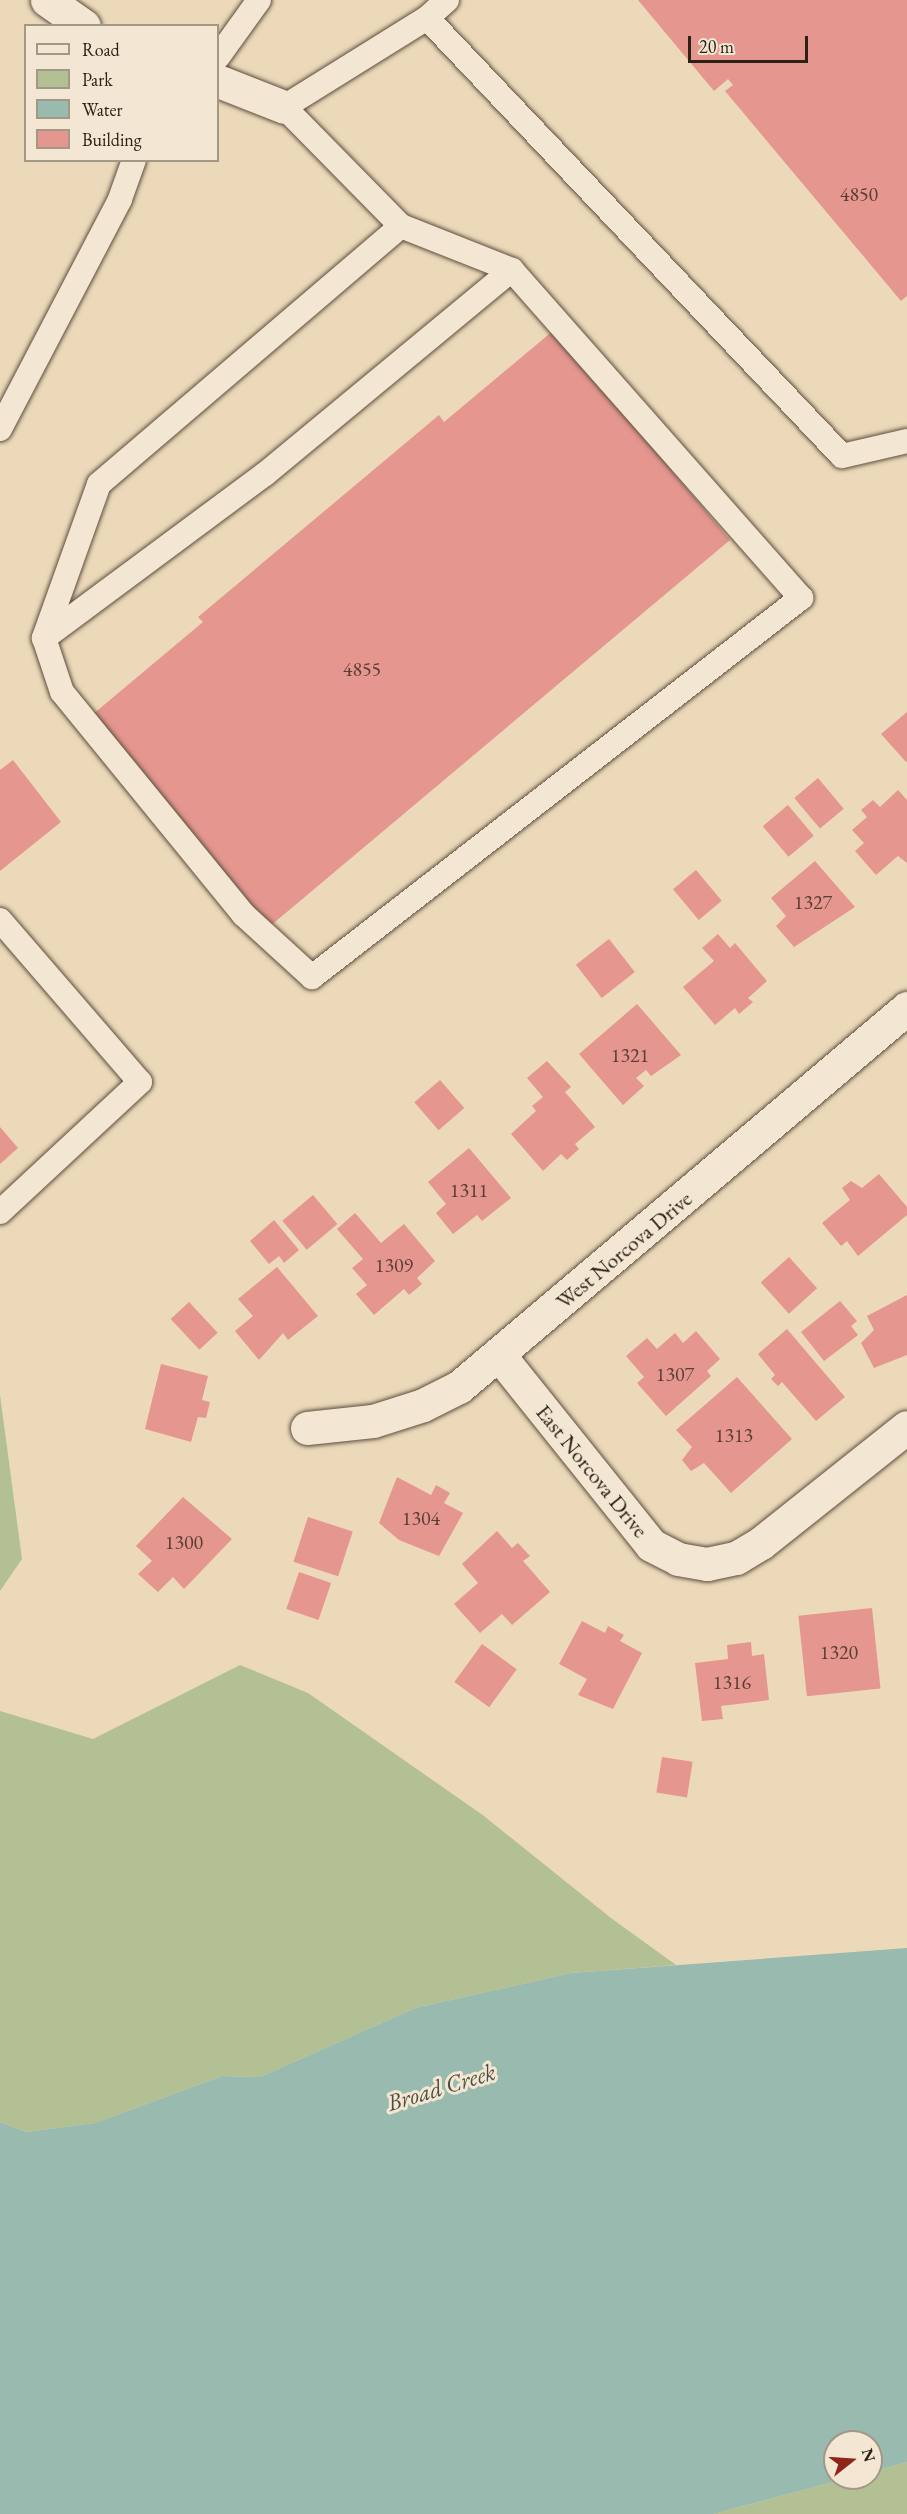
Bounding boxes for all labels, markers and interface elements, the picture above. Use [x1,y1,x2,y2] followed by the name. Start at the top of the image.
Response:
[24,24,219,162] legend
[691,24,811,62] scale bar
[699,35,734,58] text: 20 m
[82,38,120,61] text: Road
[82,68,113,91] text: Park
[82,98,123,121] text: Water
[82,128,142,151] text: Building
[840,182,878,206] house number: 4850
[343,657,381,681] house number: 4855
[794,890,832,914] house number: 1327
[611,1043,649,1067] house number: 1321
[450,1178,488,1202] house number: 1311
[551,1186,697,1314] street label: West Norcova Drive
[375,1253,413,1277] house number: 1309
[656,1362,694,1386] house number: 1307
[530,1399,654,1543] street label: East Norcova Drive
[715,1423,753,1447] house number: 1313
[402,1506,440,1530] house number: 1304
[165,1530,203,1554] house number: 1300
[820,1640,858,1664] house number: 1320
[713,1670,751,1694] house number: 1316
[383,2057,499,2117] water label: Broad Creek
[823,2430,883,2490] north arrow
[857,2446,881,2464] text: N

